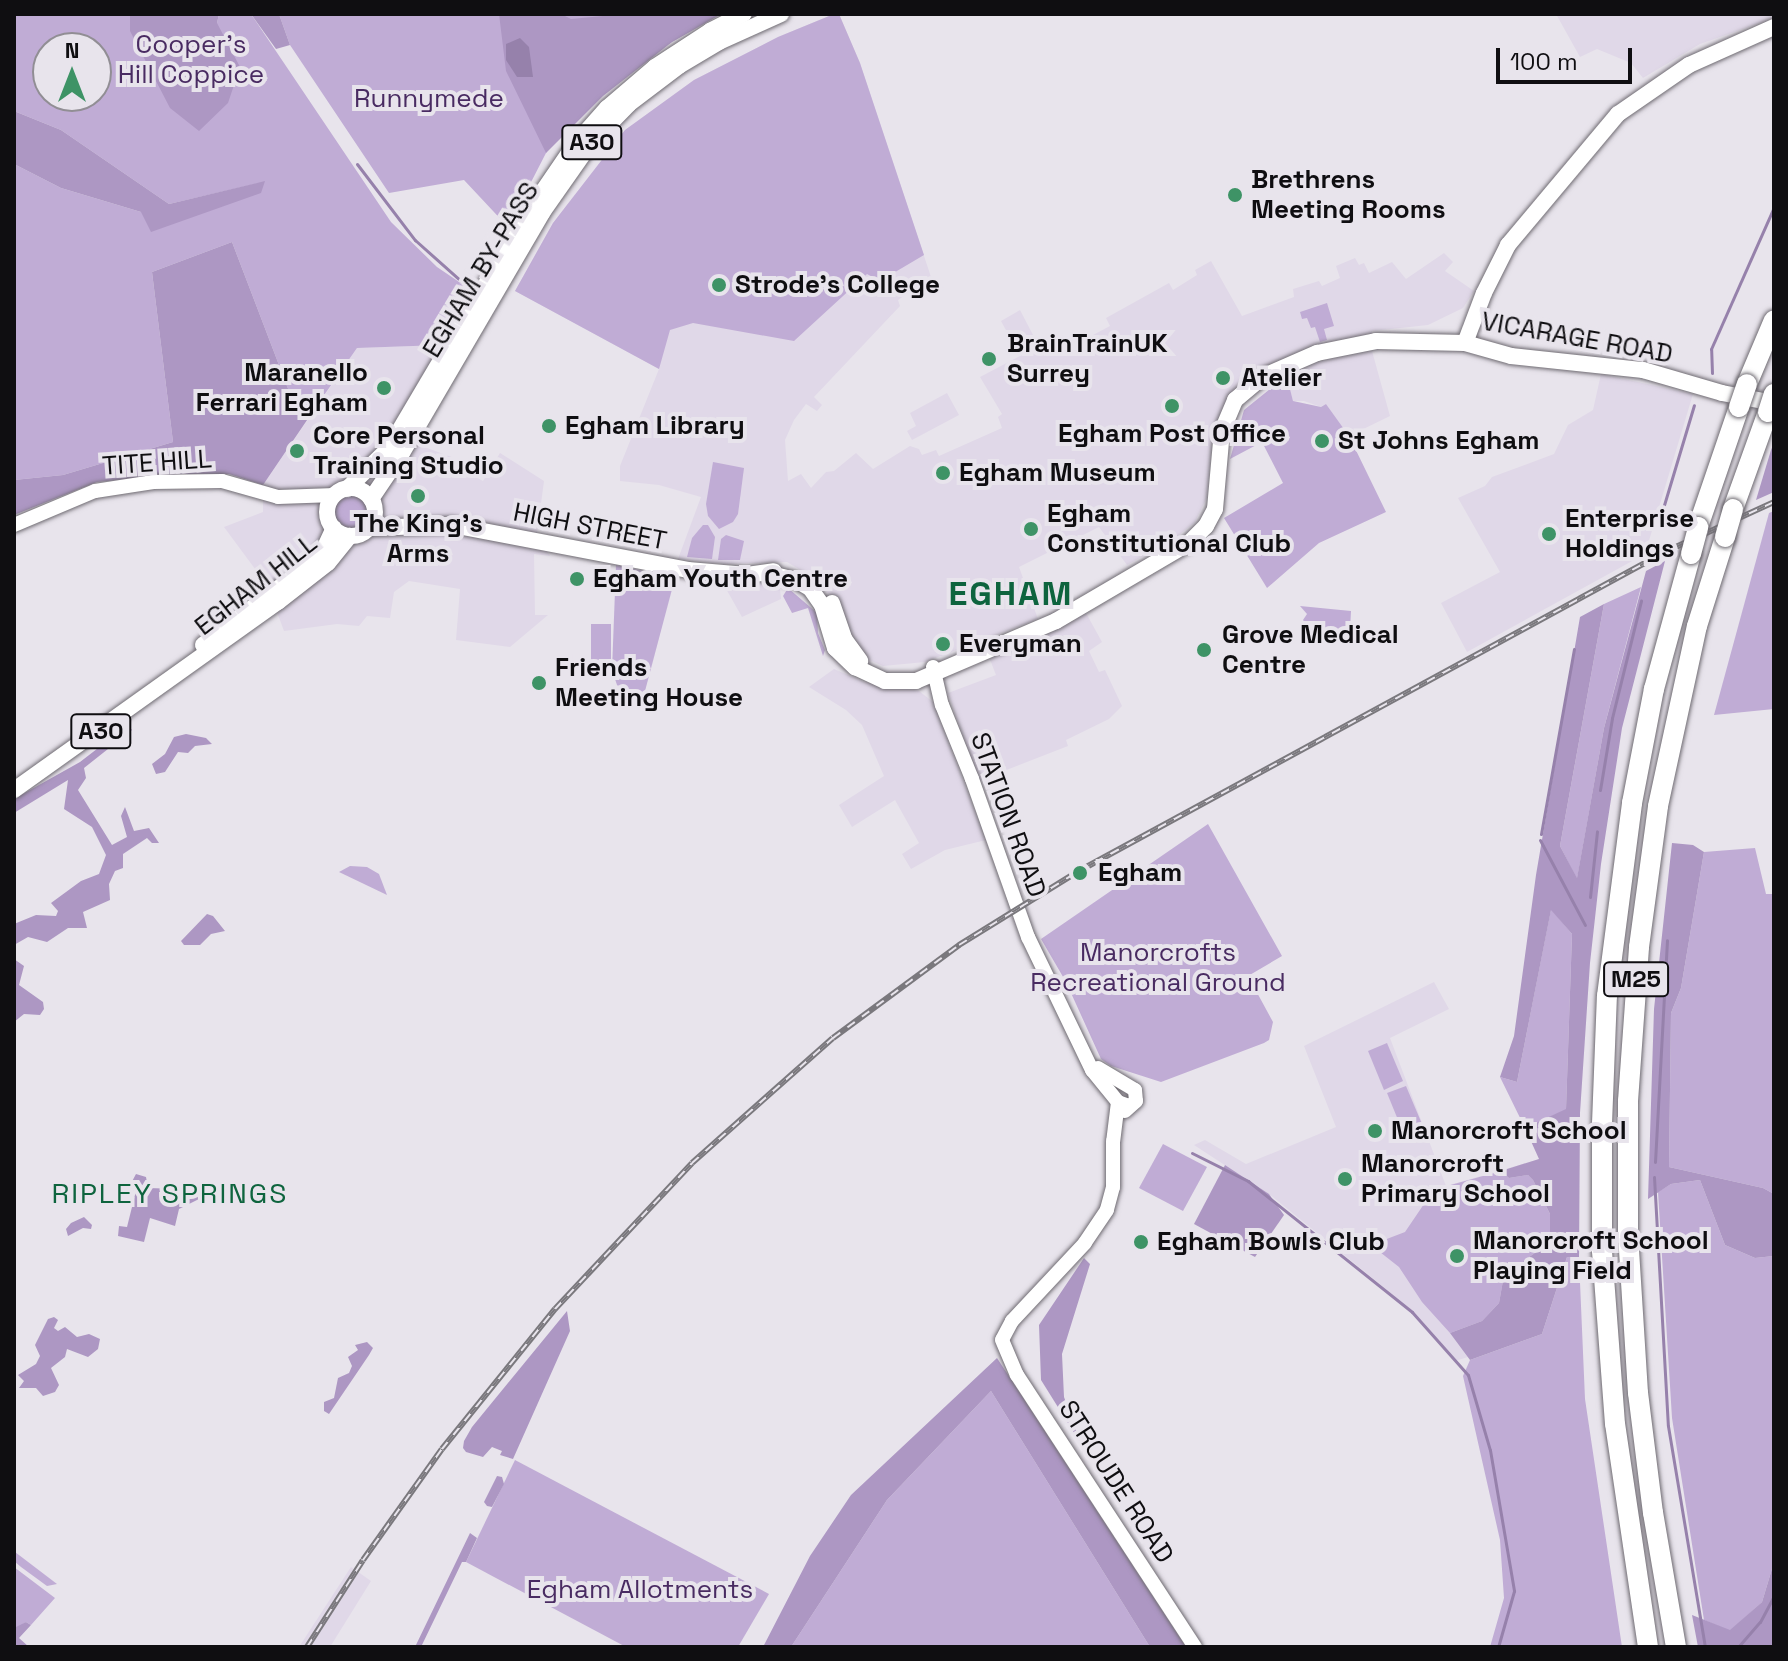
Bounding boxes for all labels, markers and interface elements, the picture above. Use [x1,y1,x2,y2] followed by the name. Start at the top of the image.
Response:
[118,29,264,90] park label: Cooper's Hill Coppice
[32,32,112,112] north arrow
[1500,32,1636,82] scale bar
[65,36,79,64] text: N
[1510,46,1578,77] text: 100 m
[354,83,504,115] park label: Runnymede
[560,122,624,162] road number: A30
[1251,164,1446,226] place label: Brethrens Meeting Rooms
[416,177,546,363] street label: EGHAM BY-PASS
[1226,186,1244,204] marker: Brethrens Meeting Rooms
[735,269,940,301] place label: Strode's College
[710,276,728,294] marker: Strode's College
[1479,306,1675,370] street label: VICARAGE ROAD
[1007,328,1167,390] place label: BrainTrainUK Surrey
[978,348,1000,370] marker: BrainTrainUK Surrey
[196,357,368,418] place label: Maranello Ferrari Egham
[1241,362,1322,394] place label: Atelier
[1212,367,1234,389] marker: Atelier
[375,379,393,397] marker: Maranello Ferrari Egham
[1163,397,1181,415] marker: Egham Post Office
[565,410,745,442] place label: Egham Library
[540,417,558,435] marker: Egham Library
[1058,418,1286,450] place label: Egham Post Office
[313,420,504,482] place label: Core Personal Training Studio
[1338,425,1539,457] place label: St Johns Egham
[1313,432,1331,450] marker: St Johns Egham
[288,442,306,460] marker: Core Personal Training Studio
[101,444,213,482] street label: TITE HILL
[959,457,1156,489] place label: Egham Museum
[934,464,952,482] marker: Egham Museum
[409,487,427,505] marker: The King's Arms
[511,497,669,557] street label: HIGH STREET
[1047,498,1291,560] place label: Egham Constitutional Club
[1565,503,1694,564] place label: Enterprise Holdings
[353,508,483,570] place label: The King's Arms
[1022,520,1040,538] marker: Egham Constitutional Club
[1540,525,1558,543] marker: Enterprise Holdings
[189,528,323,642] street label: EGHAM HILL
[593,563,848,595] place label: Egham Youth Centre
[568,570,586,588] marker: Egham Youth Centre
[948,574,1074,614] district label: EGHAM
[1222,619,1399,680] place label: Grove Medical Centre
[959,628,1082,660] place label: Everyman
[934,635,952,653] marker: Everyman
[1193,639,1215,661] marker: Grove Medical Centre
[555,652,743,714] place label: Friends Meeting House
[530,674,548,692] marker: Friends Meeting House
[69,711,133,751] road number: A30
[964,728,1052,902] street label: STATION ROAD
[1098,857,1182,889] place label: Egham
[1069,862,1091,884] marker: Egham
[1030,937,1286,998] park label: Manorcrofts Recreational Ground
[1602,959,1670,999] road number: M25
[1391,1115,1627,1147] place label: Manorcroft School
[1366,1122,1384,1140] marker: Manorcroft School
[1361,1148,1550,1210] place label: Manorcroft Primary School
[1336,1170,1354,1188] marker: Manorcroft Primary School
[51,1176,289,1210] district label: RIPLEY SPRINGS
[1473,1225,1709,1286] place label: Manorcroft School Playing Field
[1157,1226,1385,1258] place label: Egham Bowls Club
[1132,1233,1150,1251] marker: Egham Bowls Club
[1448,1247,1466,1265] marker: Manorcroft School Playing Field
[1052,1395,1180,1569] street label: STROUDE ROAD
[527,1574,753,1606] park label: Egham Allotments

